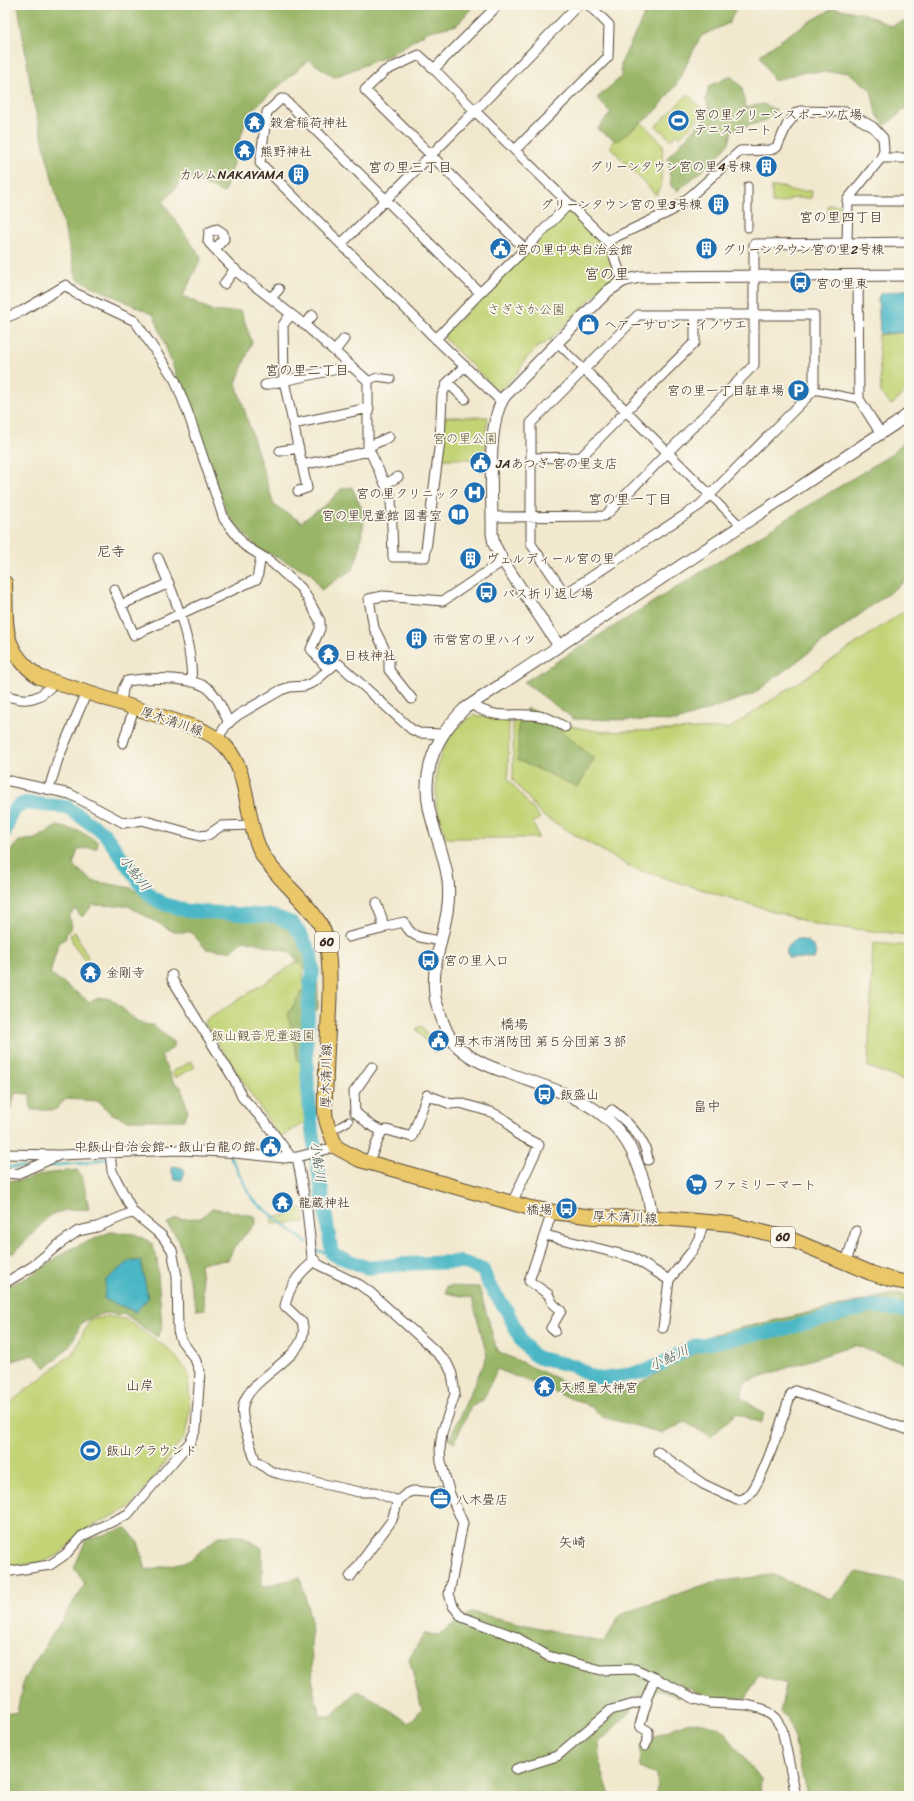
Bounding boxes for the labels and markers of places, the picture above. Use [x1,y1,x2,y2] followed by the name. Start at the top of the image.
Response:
[694,103,862,141] place label: 宮の里グリーンスポーツ広場 テニスコート
[666,108,692,134] sports icon: 宮の里グリーンスポーツ広場 テニスコート
[241,109,267,135] temple icon: 穀倉稲荷神社
[270,111,348,134] place label: 穀倉稲荷神社
[232,138,258,164] temple icon: 熊野神社
[260,140,312,163] place label: 熊野神社
[754,153,780,179] building icon: グリーンタウン宮の里4号棟
[589,155,752,178] place label: グリーンタウン宮の里4号棟
[286,161,312,187] building icon: カルムNAKAYAMA
[179,163,284,186] place label: カルムNAKAYAMA
[705,191,731,217] building icon: グリーンタウン宮の里3号棟
[540,193,702,216] place label: グリーンタウン宮の里3号棟
[487,236,513,262] public building icon: 宮の里中央自治会館
[694,236,720,262] building icon: グリーンタウン宮の里2号棟
[516,238,633,261] place label: 宮の里中央自治会館
[722,238,884,261] place label: グリーンタウン宮の里2号棟
[788,270,814,296] bus stop icon: 宮の里東
[816,272,868,295] place label: 宮の里東
[576,311,602,337] shop icon: ヘアーサロン・イノウエ
[604,313,747,336] place label: ヘアーサロン・イノウエ
[786,377,812,403] parking icon: 宮の里一丁目駐車場
[667,379,784,402] place label: 宮の里一丁目駐車場
[467,450,493,476] public building icon: JAあつぎ 宮の里支店
[495,452,618,475] place label: JAあつぎ 宮の里支店
[462,480,488,506] hospital icon: 宮の里クリニック
[356,482,460,505] place label: 宮の里クリニック
[445,502,471,528] library icon: 宮の里児童館 図書室
[322,504,442,527] place label: 宮の里児童館 図書室
[458,545,484,571] building icon: ヴェルディール宮の里
[486,547,615,570] place label: ヴェルディール宮の里
[473,580,499,606] bus stop icon: バス折り返し場
[502,582,593,605] place label: バス折り返し場
[404,626,430,652] building icon: 市営宮の里ハイツ
[432,628,536,651] place label: 市営宮の里ハイツ
[316,642,342,668] temple icon: 日枝神社
[344,644,396,667] place label: 日枝神社
[416,947,442,973] bus stop icon: 宮の里入口
[444,949,509,972] place label: 宮の里入口
[78,959,104,985] temple icon: 金剛寺
[106,961,145,984] place label: 金剛寺
[426,1028,452,1054] public building icon: 厚木市消防団 第５分団第３部
[454,1030,626,1053] place label: 厚木市消防団 第５分団第３部
[531,1081,557,1107] bus stop icon: 飯盛山
[560,1083,599,1106] place label: 飯盛山
[258,1133,284,1159] public building icon: 中飯山自治会館・飯山白龍の館
[74,1135,256,1158] place label: 中飯山自治会館・飯山白龍の館
[684,1171,710,1197] supermarket icon: ファミリーマート
[712,1173,816,1196] place label: ファミリーマート
[270,1189,296,1215] temple icon: 龍蔵神社
[298,1191,350,1214] place label: 龍蔵神社
[554,1196,580,1222] bus stop icon: 橋場
[526,1198,552,1221] place label: 橋場
[531,1374,557,1400] temple icon: 天照皇大神宮
[560,1376,638,1399] place label: 天照皇大神宮
[77,1437,103,1463] sports icon: 飯山グラウンド
[106,1439,197,1462] place label: 飯山グラウンド
[427,1486,453,1512] office icon: 八木畳店
[456,1488,508,1511] place label: 八木畳店

